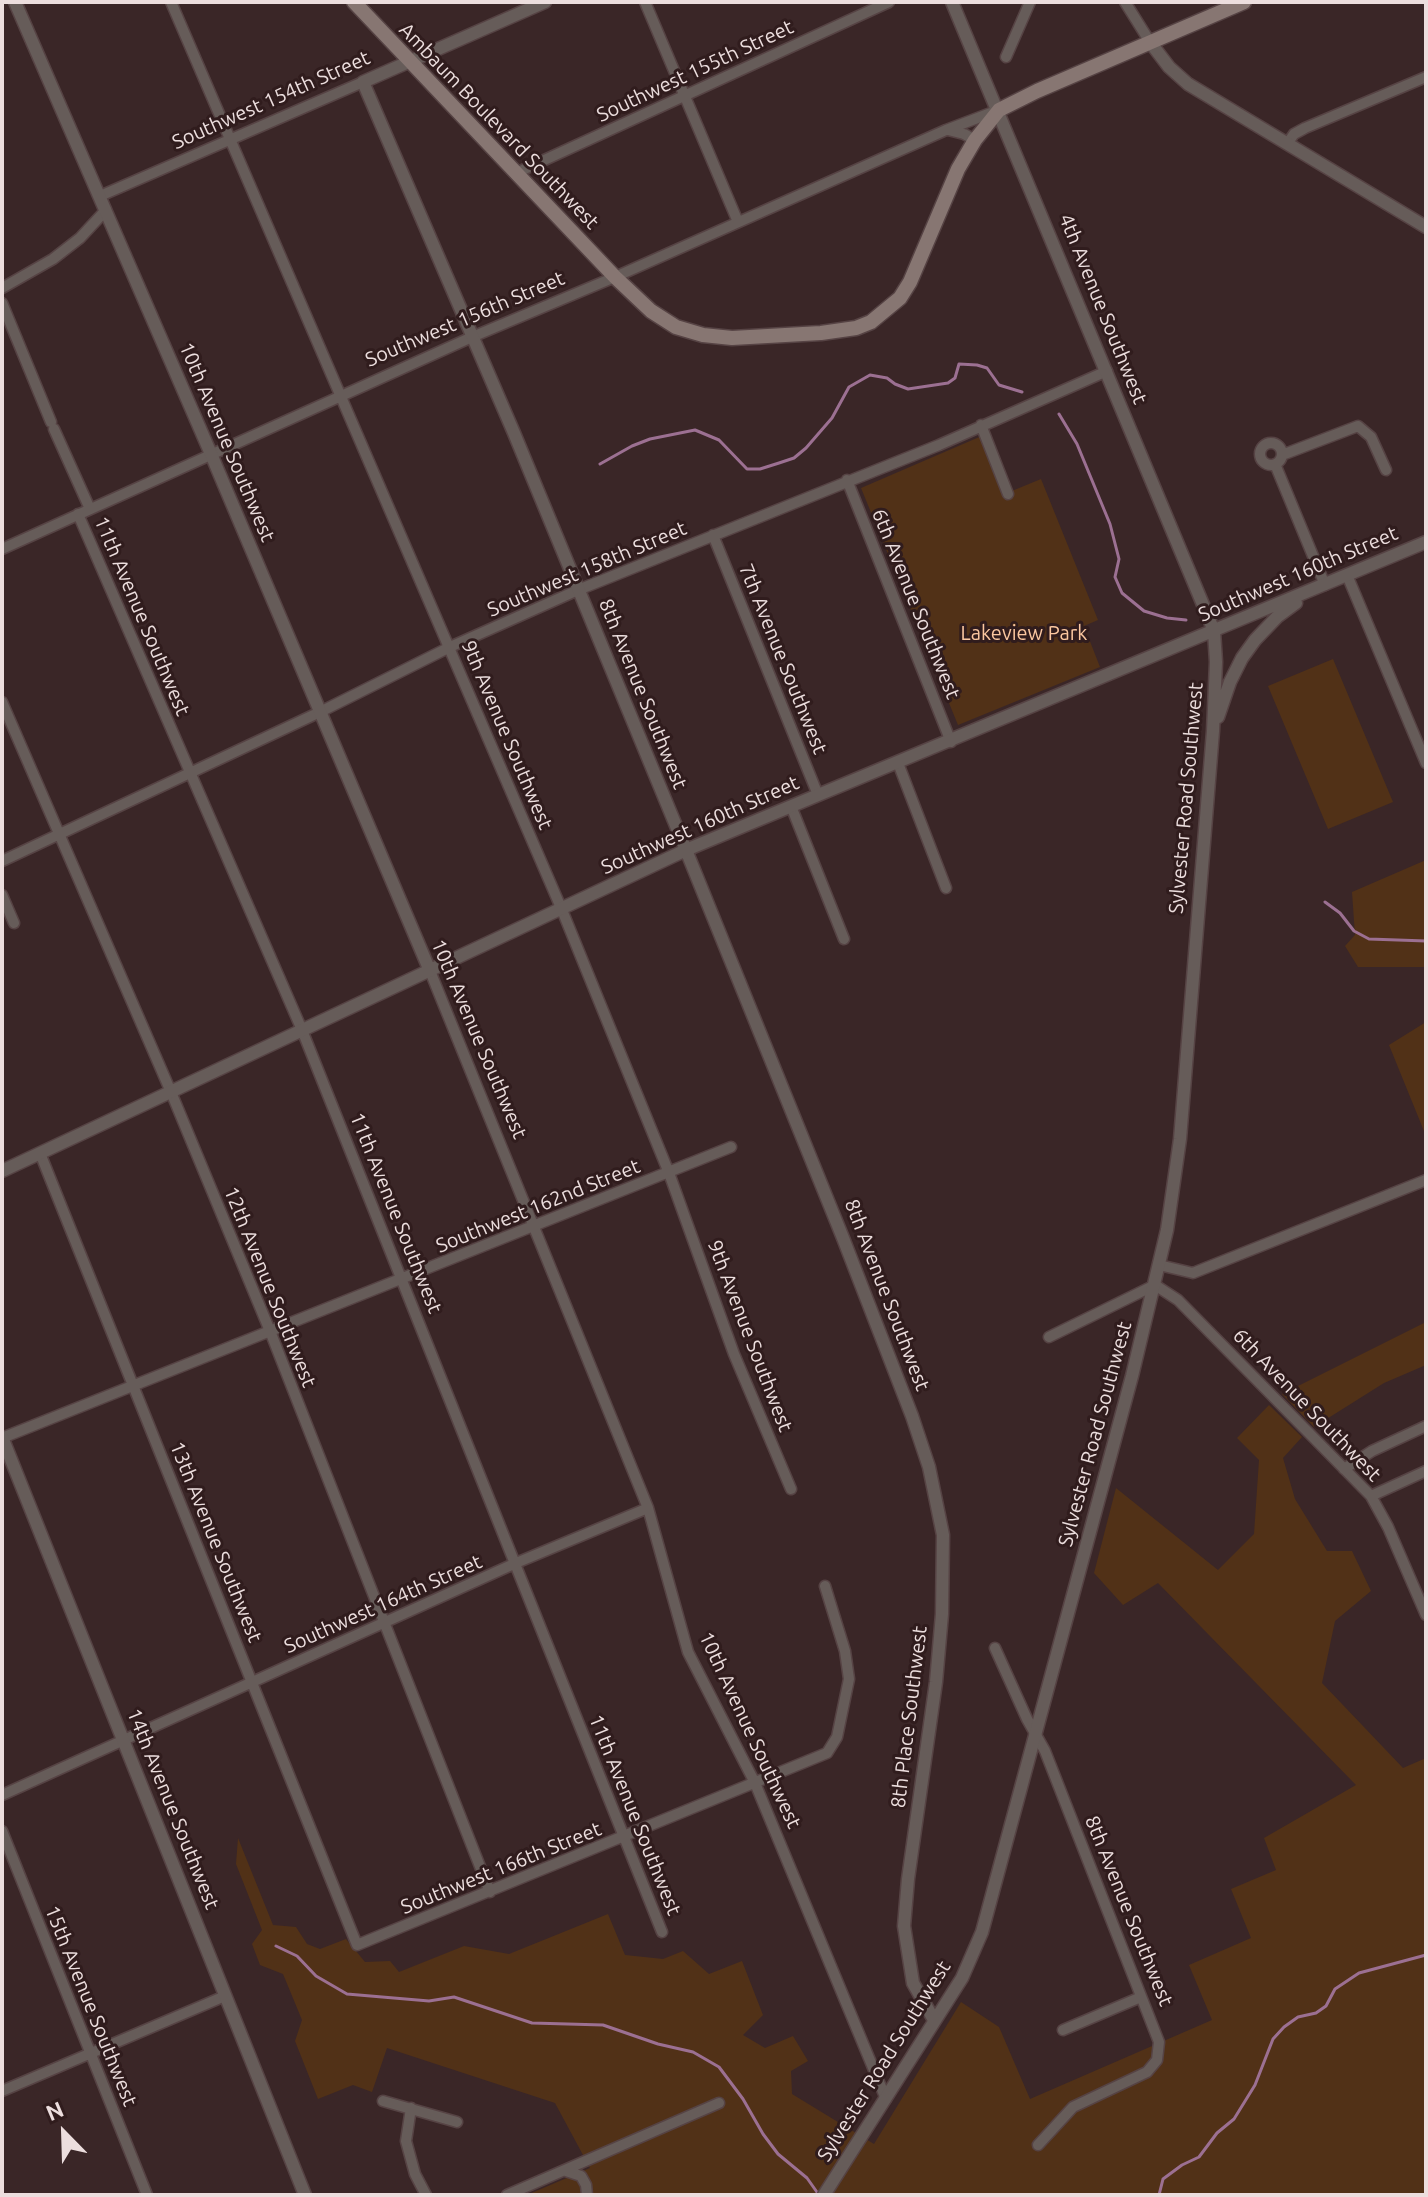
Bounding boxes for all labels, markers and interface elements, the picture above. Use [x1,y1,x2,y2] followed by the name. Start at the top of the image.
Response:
[593,15,797,127] street label: Southwest 155th Street
[394,18,604,234] street label: Ambaum Boulevard Southwest
[168,46,374,154] street label: Southwest 154th Street
[1054,210,1152,408] street label: 4th Avenue Southwest
[362,266,568,372] street label: Southwest 156th Street
[174,339,280,545] street label: 10th Avenue Southwest
[867,505,965,703] street label: 6th Avenue Southwest
[89,513,195,719] street label: 11th Avenue Southwest
[484,516,690,622] street label: Southwest 158th Street
[1195,521,1401,627] street label: Southwest 160th Street
[734,560,832,758] street label: 7th Avenue Southwest
[594,595,692,793] street label: 8th Avenue Southwest
[961,621,1087,645] park label: Lakeview Park
[456,637,558,833] street label: 9th Avenue Southwest
[1164,681,1208,915] street label: Sylvester Road Southwest
[597,771,803,879] street label: Southwest 160th Street
[426,936,532,1142] street label: 10th Avenue Southwest
[345,1109,447,1317] street label: 11th Avenue Southwest
[432,1154,644,1258] street label: Southwest 162nd Street
[219,1183,321,1391] street label: 12th Avenue Southwest
[839,1196,935,1394] street label: 8th Avenue Southwest
[702,1237,798,1435] street label: 9th Avenue Southwest
[1053,1319,1137,1549] street label: Sylvester Road Southwest
[1228,1324,1386,1486] street label: 6th Avenue Southwest
[165,1438,267,1646] street label: 13th Avenue Southwest
[280,1550,486,1658] street label: Southwest 164th Street
[886,1624,932,1810] street label: 8th Place Southwest
[694,1628,806,1832] street label: 10th Avenue Southwest
[122,1705,224,1913] street label: 14th Avenue Southwest
[584,1711,686,1919] street label: 11th Avenue Southwest
[1080,1812,1178,2010] street label: 8th Avenue Southwest
[397,1817,605,1919] street label: Southwest 166th Street
[40,1902,142,2110] street label: 15th Avenue Southwest
[812,1956,956,2166] street label: Sylvester Road Southwest
[24,2093,104,2173] north arrow
[42,2096,67,2125] text: N

